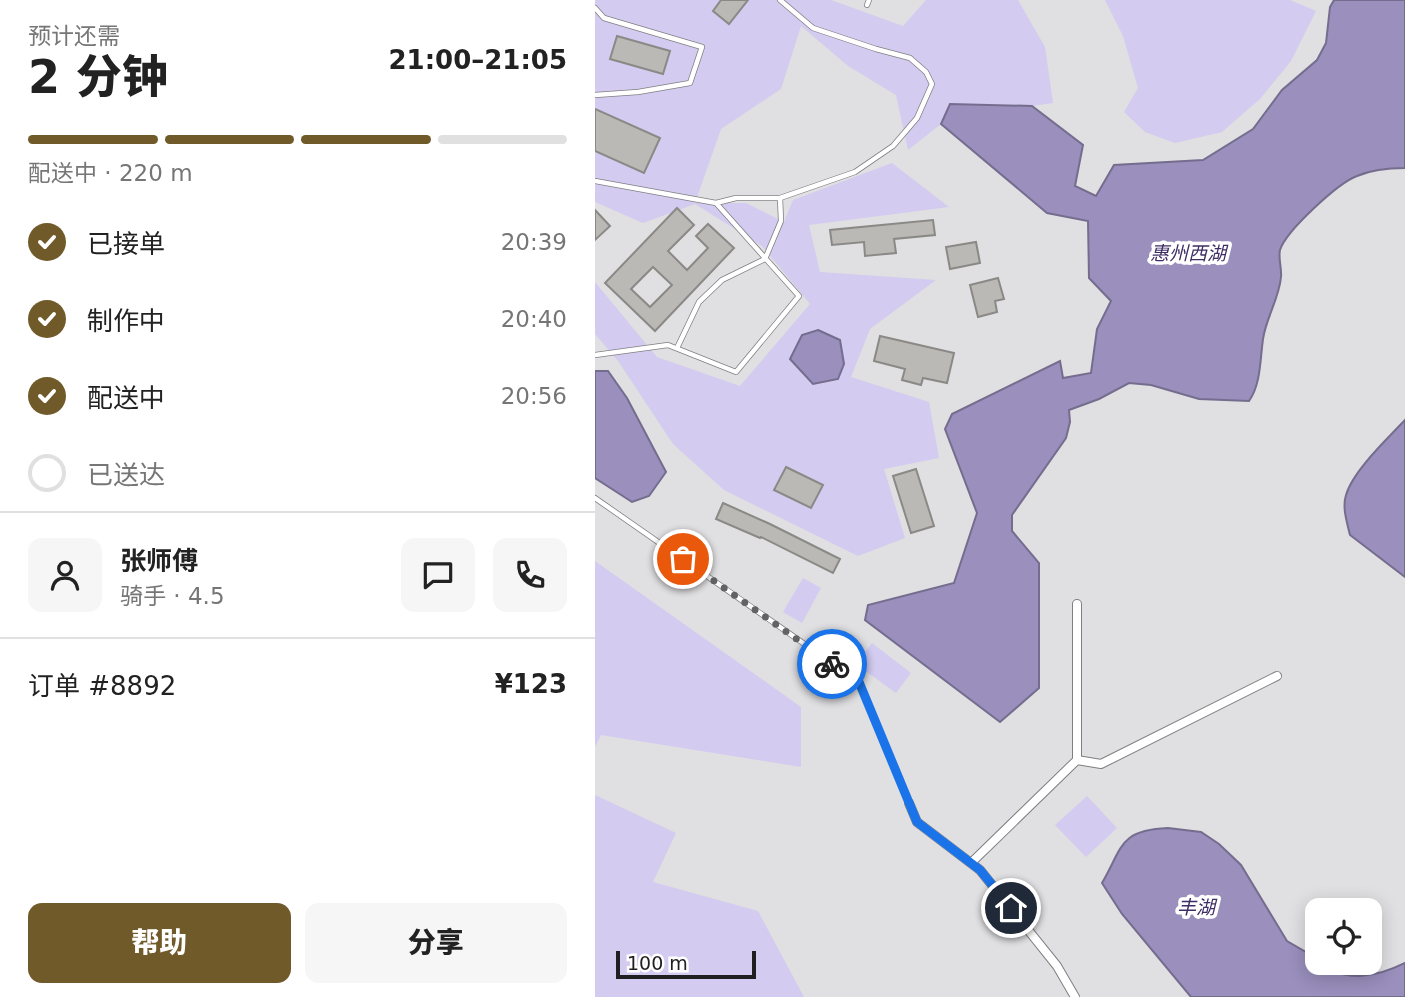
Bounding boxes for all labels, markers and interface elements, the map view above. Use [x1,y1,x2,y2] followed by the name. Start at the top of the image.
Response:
[28,23,120,49] text: 预计还需
[388,45,567,75] text: 21:00–21:05
[28,50,168,104] text: 2 分钟
[28,160,193,186] text: 配送中 · 220 m
[28,223,66,261] icon: check
[87,229,165,259] text: 已接单
[501,229,567,255] text: 20:39
[1150,242,1229,264] water label: 惠州西湖
[28,300,66,338] icon: check
[87,306,165,336] text: 制作中
[501,306,567,332] text: 20:40
[28,377,66,415] icon: check
[87,383,165,413] text: 配送中
[501,383,567,409] text: 20:56
[87,460,165,490] text: 已送达
[653,529,713,589] pin
[28,538,102,612] button: person
[401,538,475,612] button: chat
[493,538,567,612] button: phone
[664,540,702,578] icon: bag
[120,546,198,576] text: 张师傅
[120,583,225,609] text: 骑手 · 4.5
[797,629,867,699] courier
[813,645,851,683] icon: bike
[495,669,567,699] text: ¥123
[28,671,176,701] text: 订单 #8892
[981,878,1041,938] pin
[992,889,1030,927] icon: home
[1177,896,1218,918] water label: 丰湖
[1305,898,1382,975] map controls
[1305,898,1382,975] button: locate
[28,903,291,983] button: 帮助
[305,903,567,983] button: 分享
[616,948,756,980] scale bar
[627,952,688,974] text: 100 m

